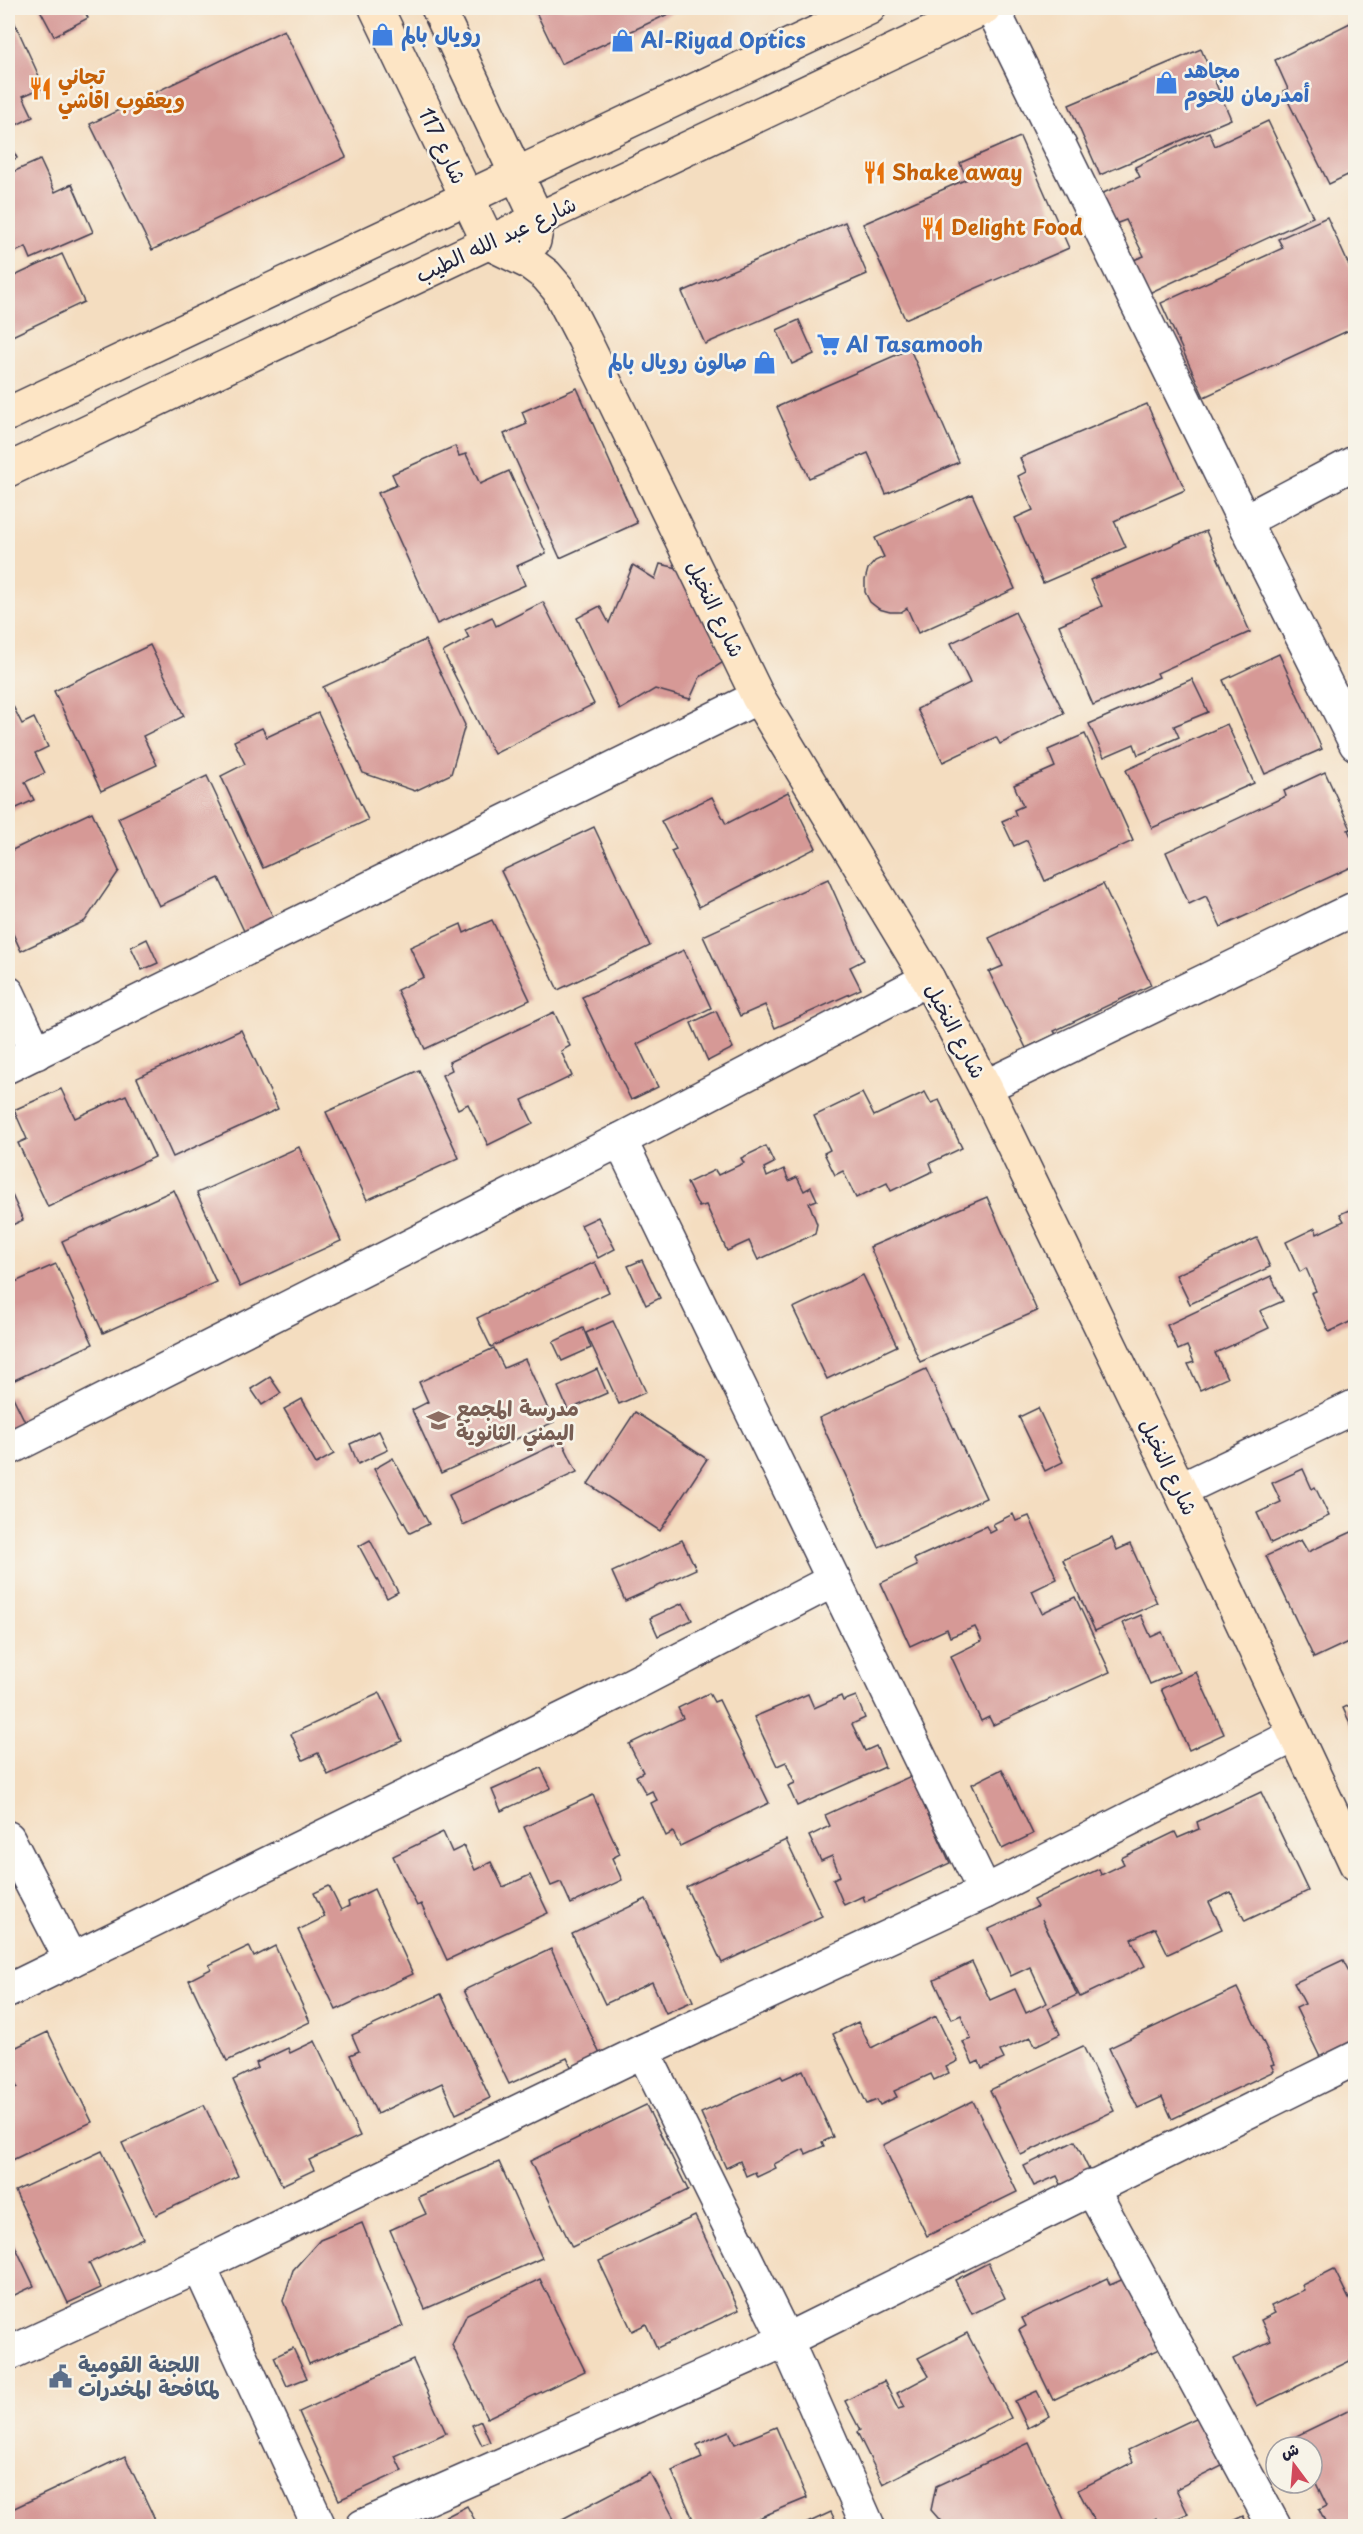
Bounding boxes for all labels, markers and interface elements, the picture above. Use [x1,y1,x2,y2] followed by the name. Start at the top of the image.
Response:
[401,17,481,51] place label: رويال بالم
[370,22,396,48] shop icon: رويال بالم
[641,23,806,55] place label: Al-Riyad Optics
[610,28,636,54] shop icon: Al-Riyad Optics
[1184,53,1310,111] place label: مجاهد أمدرمان للحوم
[58,59,185,120] place label: تجاني ويعقوب اقاشي
[1153,70,1179,96] shop icon: مجاهد أمدرمان للحوم
[27,76,53,102] restaurant icon: تجاني ويعقوب اقاشي
[411,101,476,189] street label: شارع 117
[892,155,1022,187] place label: Shake away
[861,160,887,186] restaurant icon: Shake away
[409,187,581,290] street label: شارع عبد الله الطيب
[951,210,1084,242] place label: Delight Food
[920,215,946,241] restaurant icon: Delight Food
[845,327,983,359] place label: Al Tasamooh
[815,332,841,358] supermarket icon: Al Tasamooh
[608,344,747,378] place label: صالون رويال بالم
[752,349,778,375] shop icon: صالون رويال بالم
[679,554,754,663] street label: شارع النخيل
[917,976,995,1084] street label: شارع النخيل
[456,1391,579,1452] place label: مدرسة المجمع اليمني الثانوية
[425,1408,451,1434] school or university icon: مدرسة المجمع اليمني الثانوية
[1132,1412,1207,1521] street label: شارع النخيل
[78,2347,220,2403] place label: اللجنة القومية لمكافحة المخدرات
[47,2364,73,2390] public building icon: اللجنة القومية لمكافحة المخدرات
[1264,2435,1324,2495] north arrow
[1278,2436,1301,2464] text: ش

